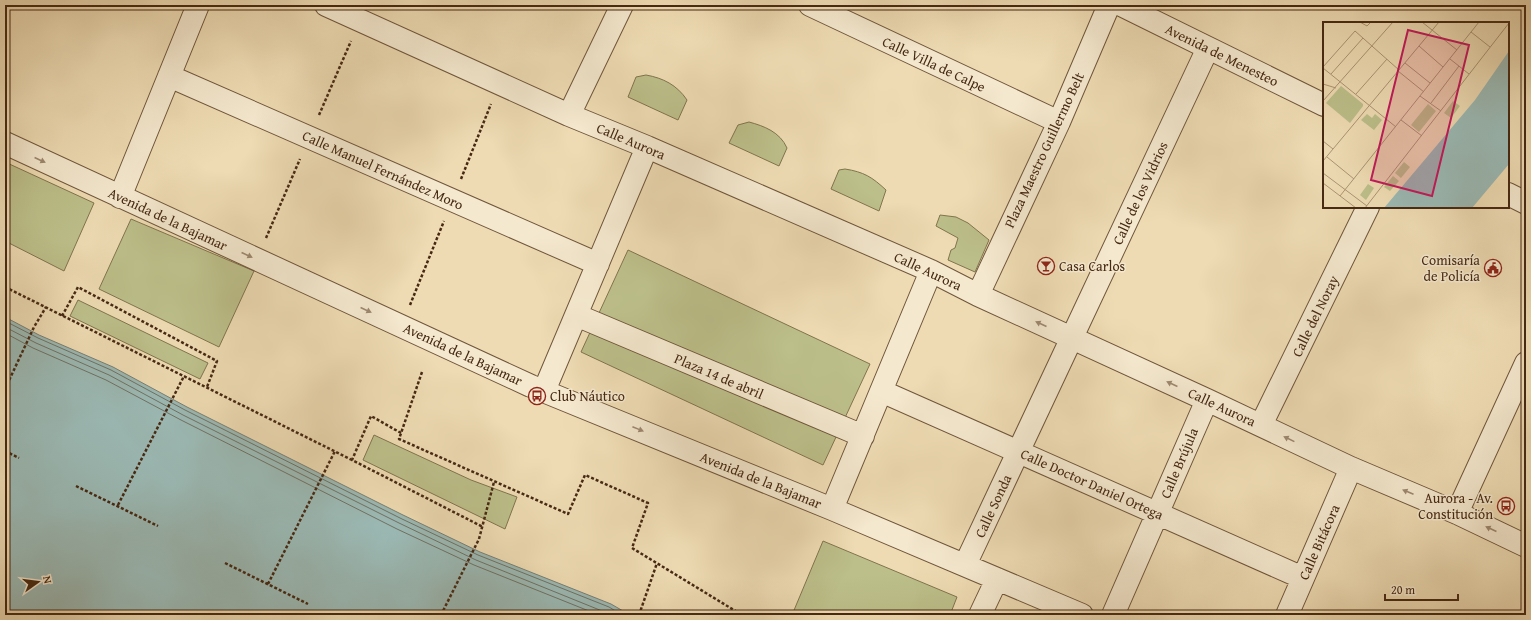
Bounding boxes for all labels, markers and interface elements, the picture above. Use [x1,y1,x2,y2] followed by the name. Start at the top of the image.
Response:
[1162,19,1282,91] street label: Avenida de Menesteo
[1323,22,1509,208] inset map
[879,31,989,97] street label: Calle Villa de Calpe
[999,69,1089,231] street label: Plaza Maestro Guillermo Belt
[594,118,669,165] street label: Calle Aurora
[299,125,467,215] street label: Calle Manuel Fernández Moro
[1107,138,1173,248] street label: Calle de los Vidrios
[35,157,46,163] one-way arrow
[105,183,231,256] street label: Avenida de la Bajamar
[891,247,966,296] street label: Calle Aurora
[1421,250,1480,286] place label: Comisaría de Policía
[242,252,253,258] one-way arrow
[1036,256,1056,276] bar icon: Casa Carlos
[1059,256,1125,276] place label: Casa Carlos
[1483,258,1503,278] public building icon: Comisaría de Policía
[1287,272,1343,360] street label: Calle del Noray
[360,307,372,313] one-way arrow
[400,318,526,391] street label: Avenida de la Bajamar
[1035,320,1047,327] one-way arrow
[671,348,767,404] street label: Plaza 14 de abril
[1166,381,1177,387] one-way arrow
[1185,383,1260,432] street label: Calle Aurora
[527,386,547,406] bus stop icon: Club Náutico
[550,386,625,406] place label: Club Náutico
[1155,424,1203,501] street label: Calle Brújula
[633,427,645,433] one-way arrow
[1284,436,1295,442] one-way arrow
[1017,443,1167,525] street label: Calle Doctor Daniel Ortega
[697,446,825,514] street label: Avenida de la Bajamar
[970,471,1017,541] street label: Calle Sonda
[1418,488,1493,524] place label: Aurora - Av. Constitución
[1401,489,1413,495] one-way arrow
[1496,496,1516,516] bus stop icon: Aurora - Av. Constitución
[1293,501,1345,583] street label: Calle Bitácora
[1486,526,1497,532] one-way arrow
[18,562,58,602] north arrow
[39,574,57,586] text: N
[1385,576,1458,602] scale bar
[1391,581,1415,598] text: 20 m

